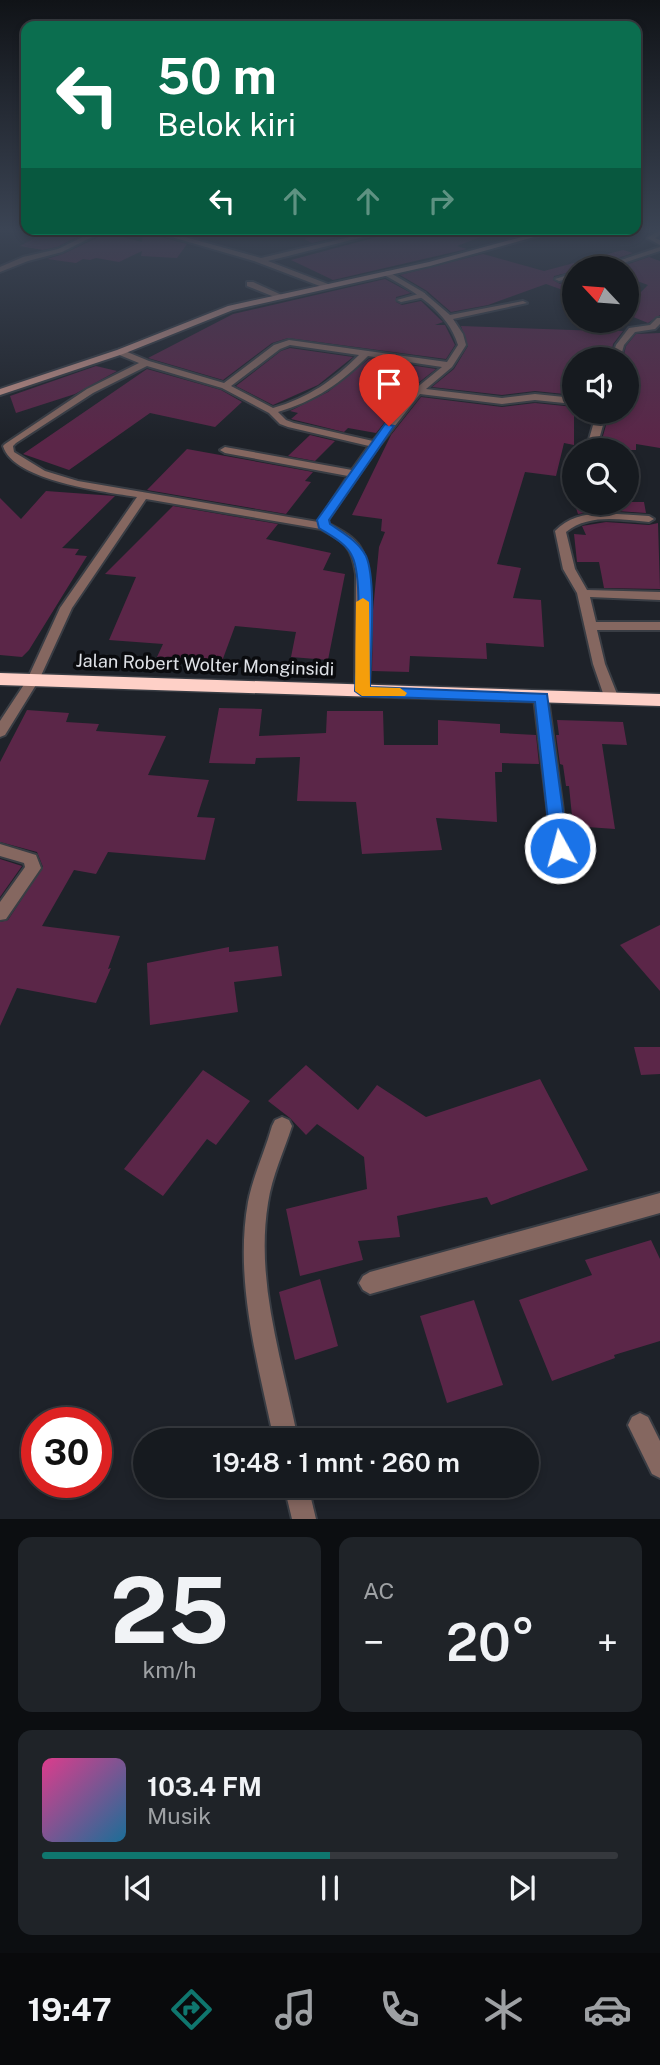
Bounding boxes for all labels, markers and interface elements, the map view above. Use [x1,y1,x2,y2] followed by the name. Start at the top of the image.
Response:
[157,47,277,105] text: 50 m
[42,49,133,140] icon: left
[157,106,296,143] text: Belok kiri
[203,182,241,220] icon: left
[276,182,314,220] icon: ahead
[349,182,387,220] icon: ahead
[422,182,460,220] icon: right
[562,256,639,332] north arrow
[562,256,639,515] map controls
[562,347,639,424] button: sound
[359,354,419,426] pin
[370,365,408,403] icon: arrive
[562,438,639,515] button: search
[75,649,335,680] street label: Jalan Robert Wolter Monginsidi
[523,811,597,885] position arrow
[21,1407,112,1498] speed limit sign: 30
[212,1447,460,1478] text: 19:48 · 1 mnt · 260 m
[110,1557,229,1663] text: 25
[363,1577,394,1604] text: AC
[446,1612,535,1673] text: 20°
[363,1620,384,1665] text: −
[597,1620,618,1665] text: +
[142,1656,197,1683] text: km/h
[147,1771,262,1802] text: 103.4 FM
[147,1802,211,1829] text: Musik
[119,1869,157,1907] icon: previous
[311,1869,349,1907] icon: pause
[503,1869,541,1907] icon: next
[167,1985,216,2034] icon: directions
[271,1985,320,2034] icon: music
[375,1985,424,2034] icon: phone
[479,1985,528,2034] icon: climate
[583,1985,632,2034] icon: car
[28,1991,112,2028] text: 19:47

